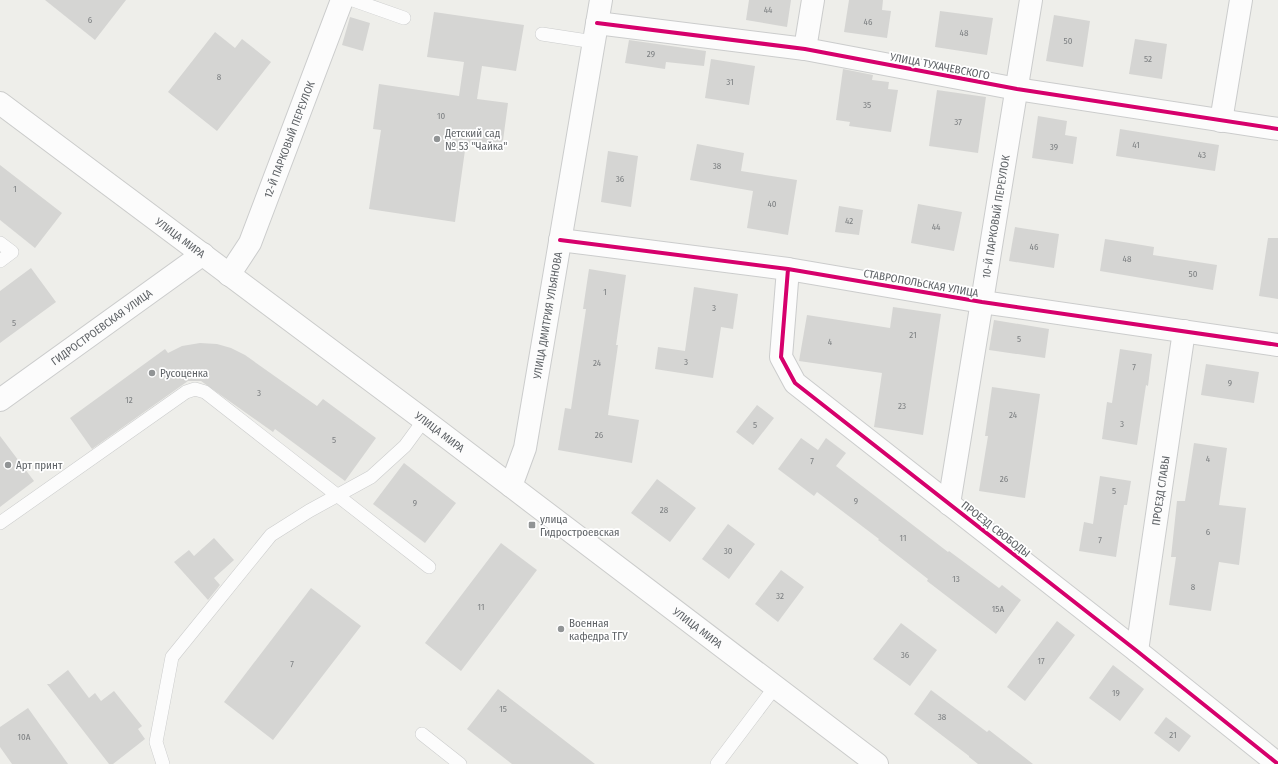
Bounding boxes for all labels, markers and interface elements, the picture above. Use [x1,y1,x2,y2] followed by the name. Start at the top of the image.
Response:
[764,5,773,15] house number: 44
[88,15,93,25] house number: 6
[864,17,873,27] house number: 46
[960,28,969,38] house number: 48
[1064,36,1073,46] house number: 50
[647,49,655,59] house number: 29
[888,50,991,83] street label: УЛИЦА ТУХАЧЕВСКОГО
[1144,54,1152,64] house number: 52
[217,72,222,82] house number: 8
[726,77,734,87] house number: 31
[262,79,318,200] street label: 12-Й ПАРКОВЫЙ ПЕРЕУЛОК
[863,100,871,110] house number: 35
[437,111,445,121] house number: 10
[954,117,962,127] house number: 37
[444,127,507,153] place label: Детский сад № 53 "Чайка"
[432,134,442,144] marker: Детский сад № 53 "Чайка"
[1132,140,1140,150] house number: 41
[1050,142,1058,152] house number: 39
[1198,150,1206,160] house number: 43
[980,154,1013,280] street label: 10-Й ПАРКОВЫЙ ПЕРЕУЛОК
[713,161,722,171] house number: 38
[616,174,625,184] house number: 36
[13,184,17,194] house number: 1
[767,199,777,209] house number: 40
[152,215,207,261] street label: УЛИЦА МИРА
[845,216,853,226] house number: 42
[932,222,941,232] house number: 44
[1030,242,1039,252] house number: 46
[531,251,565,381] street label: УЛИЦА ДМИТРИЯ УЛЬЯНОВА
[1123,254,1132,264] house number: 48
[862,267,980,300] street label: СТАВРОПОЛЬСКАЯ УЛИЦА
[1189,269,1198,279] house number: 50
[49,287,155,368] street label: ГИДРОСТРОЕВСКАЯ УЛИЦА
[603,287,607,297] house number: 1
[712,303,716,313] house number: 3
[12,318,16,328] house number: 5
[909,330,917,340] house number: 21
[1017,334,1021,344] house number: 5
[828,337,833,347] house number: 4
[684,357,688,367] house number: 3
[593,358,602,368] house number: 24
[1132,362,1136,372] house number: 7
[160,367,208,380] place label: Русоценка
[147,368,157,378] marker: Русоценка
[1228,378,1232,388] house number: 9
[257,388,261,398] house number: 3
[125,395,133,405] house number: 12
[898,401,906,411] house number: 23
[411,409,467,455] street label: УЛИЦА МИРА
[1009,410,1018,420] house number: 24
[1120,419,1124,429] house number: 3
[753,420,757,430] house number: 5
[595,430,604,440] house number: 26
[332,435,336,445] house number: 5
[1206,454,1211,464] house number: 4
[1149,455,1173,527] street label: ПРОЕЗД СЛАВЫ
[810,456,814,466] house number: 7
[16,459,63,472] place label: Арт принт
[3,460,13,470] marker: Арт принт
[1000,474,1009,484] house number: 26
[1112,486,1116,496] house number: 5
[854,496,858,506] house number: 9
[413,498,417,508] house number: 9
[959,499,1033,560] street label: ПРОЕЗД СВОБОДЫ
[660,505,669,515] house number: 28
[540,513,620,539] place label: улица Гидростроевская
[527,520,537,530] marker: улица Гидростроевская
[1206,527,1211,537] house number: 6
[900,533,906,543] house number: 11
[1098,535,1102,545] house number: 7
[724,546,733,556] house number: 30
[952,574,960,584] house number: 13
[1191,582,1196,592] house number: 8
[776,591,784,601] house number: 32
[478,602,484,612] house number: 11
[992,604,1004,614] house number: 15А
[669,605,725,651] street label: УЛИЦА МИРА
[569,617,628,643] place label: Военная кафедра ТГУ
[556,624,566,634] marker: Военная кафедра ТГУ
[901,650,910,660] house number: 36
[1037,656,1045,666] house number: 17
[290,659,294,669] house number: 7
[1112,688,1120,698] house number: 19
[499,704,507,714] house number: 15
[938,712,947,722] house number: 38
[1169,730,1177,740] house number: 21
[18,732,31,742] house number: 10А

